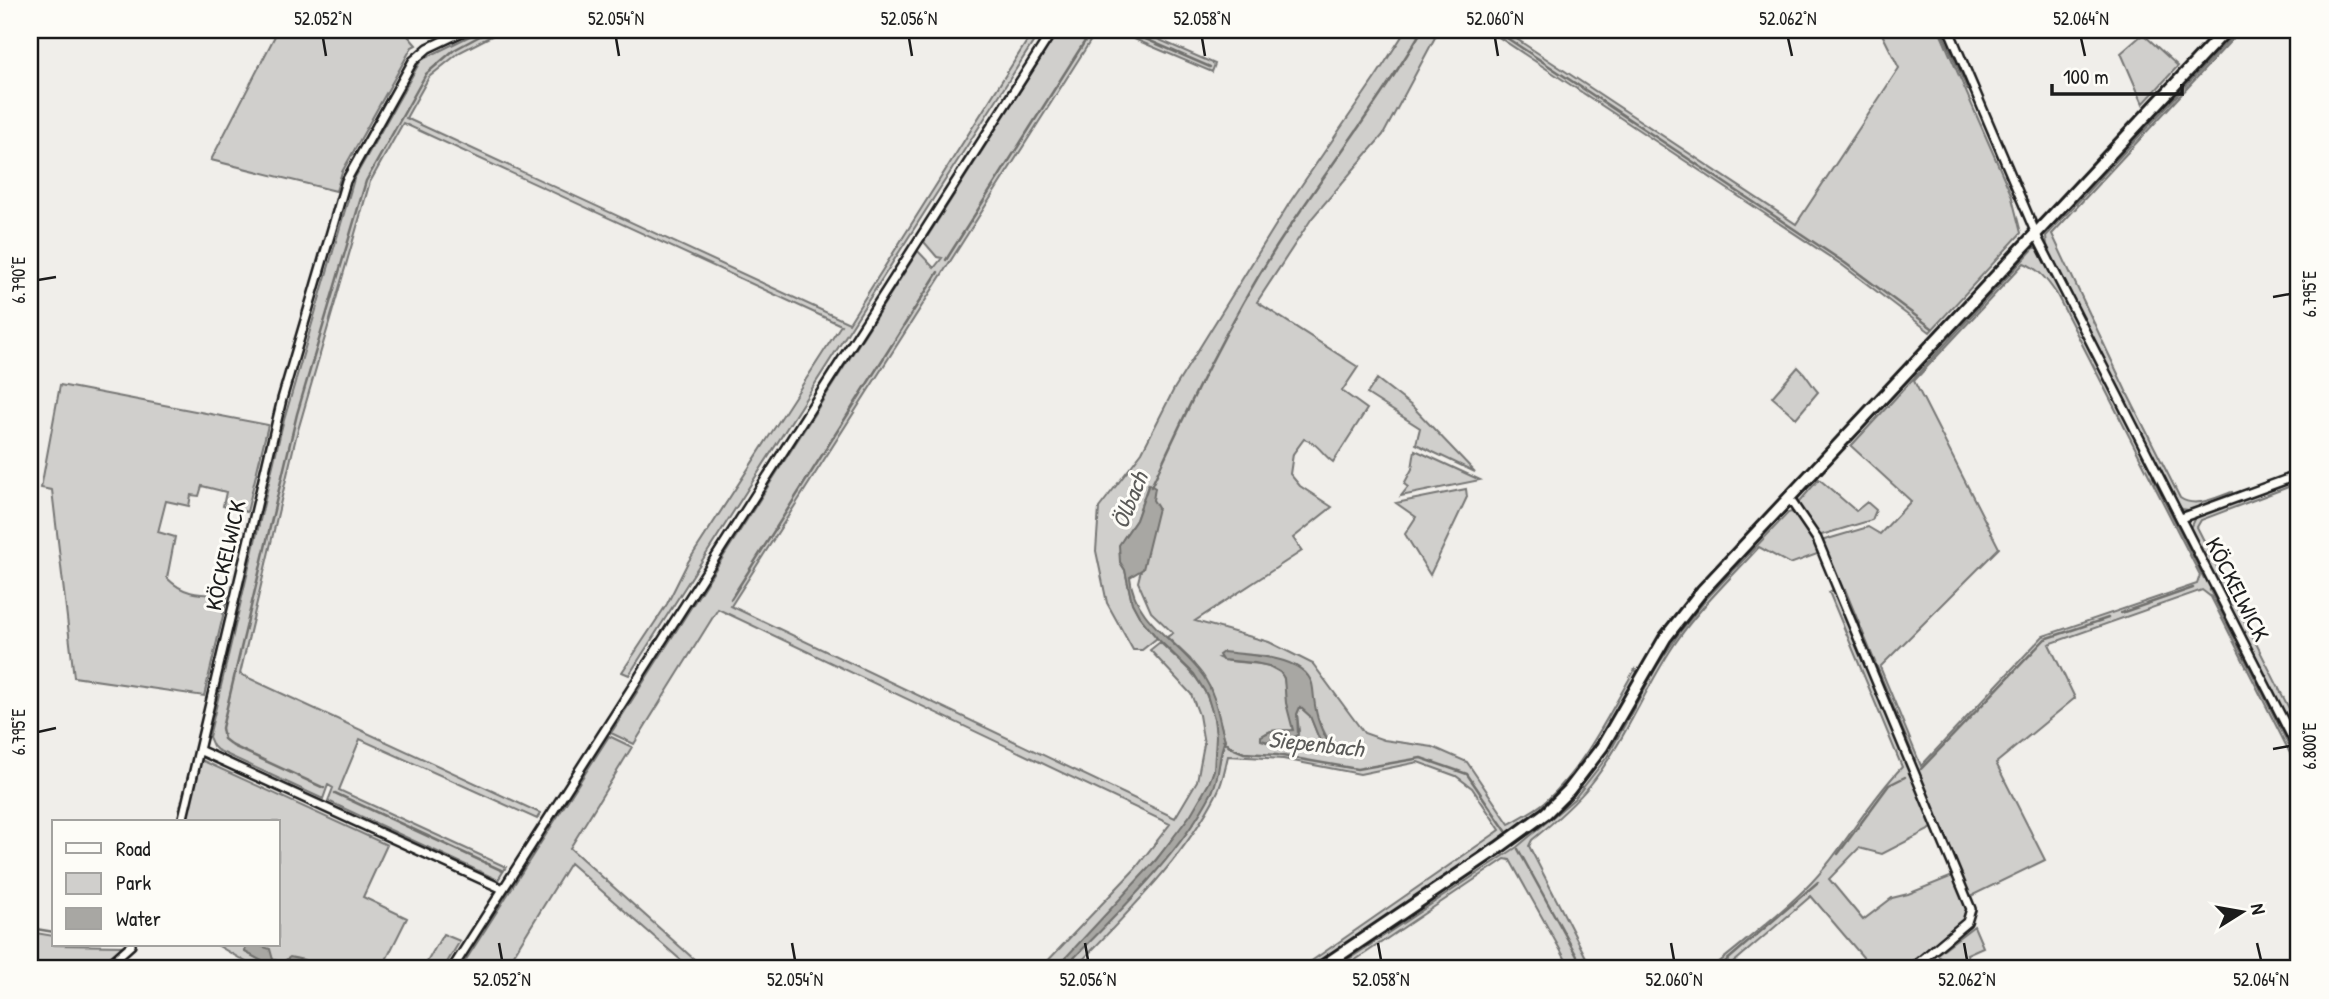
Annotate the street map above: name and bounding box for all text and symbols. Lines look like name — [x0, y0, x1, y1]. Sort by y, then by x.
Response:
text: 52.052°N — [294, 6, 352, 31]
text: 52.054°N — [588, 6, 644, 31]
text: 52.056°N — [881, 6, 937, 31]
text: 52.058°N — [1173, 6, 1231, 31]
text: 52.060°N — [1467, 6, 1523, 31]
text: 52.062°N — [1759, 6, 1817, 31]
text: 52.064°N — [2053, 6, 2109, 31]
scale bar — [2052, 52, 2182, 96]
text: 100 m — [2063, 62, 2109, 91]
text: 6.790°E — [6, 257, 31, 303]
text: 6.795°E — [2297, 271, 2322, 317]
water label: Ölbach — [1103, 465, 1155, 533]
street label: KÖCKELWICK — [197, 497, 253, 613]
street label: KÖCKELWICK — [2199, 532, 2277, 646]
text: 6.795°E — [6, 709, 31, 755]
water label: Siepenbach — [1267, 722, 1367, 765]
text: 6.800°E — [2297, 722, 2322, 770]
legend — [52, 820, 280, 946]
text: Road — [116, 834, 150, 863]
text: Park — [116, 868, 151, 897]
north arrow — [2206, 876, 2276, 946]
text: N — [2245, 901, 2272, 916]
text: Water — [116, 904, 161, 933]
text: 52.052°N — [473, 967, 531, 992]
text: 52.054°N — [767, 967, 823, 992]
text: 52.056°N — [1060, 967, 1116, 992]
text: 52.058°N — [1352, 967, 1410, 992]
text: 52.060°N — [1646, 967, 1702, 992]
text: 52.062°N — [1938, 967, 1996, 992]
text: 52.064°N — [2233, 967, 2289, 992]

